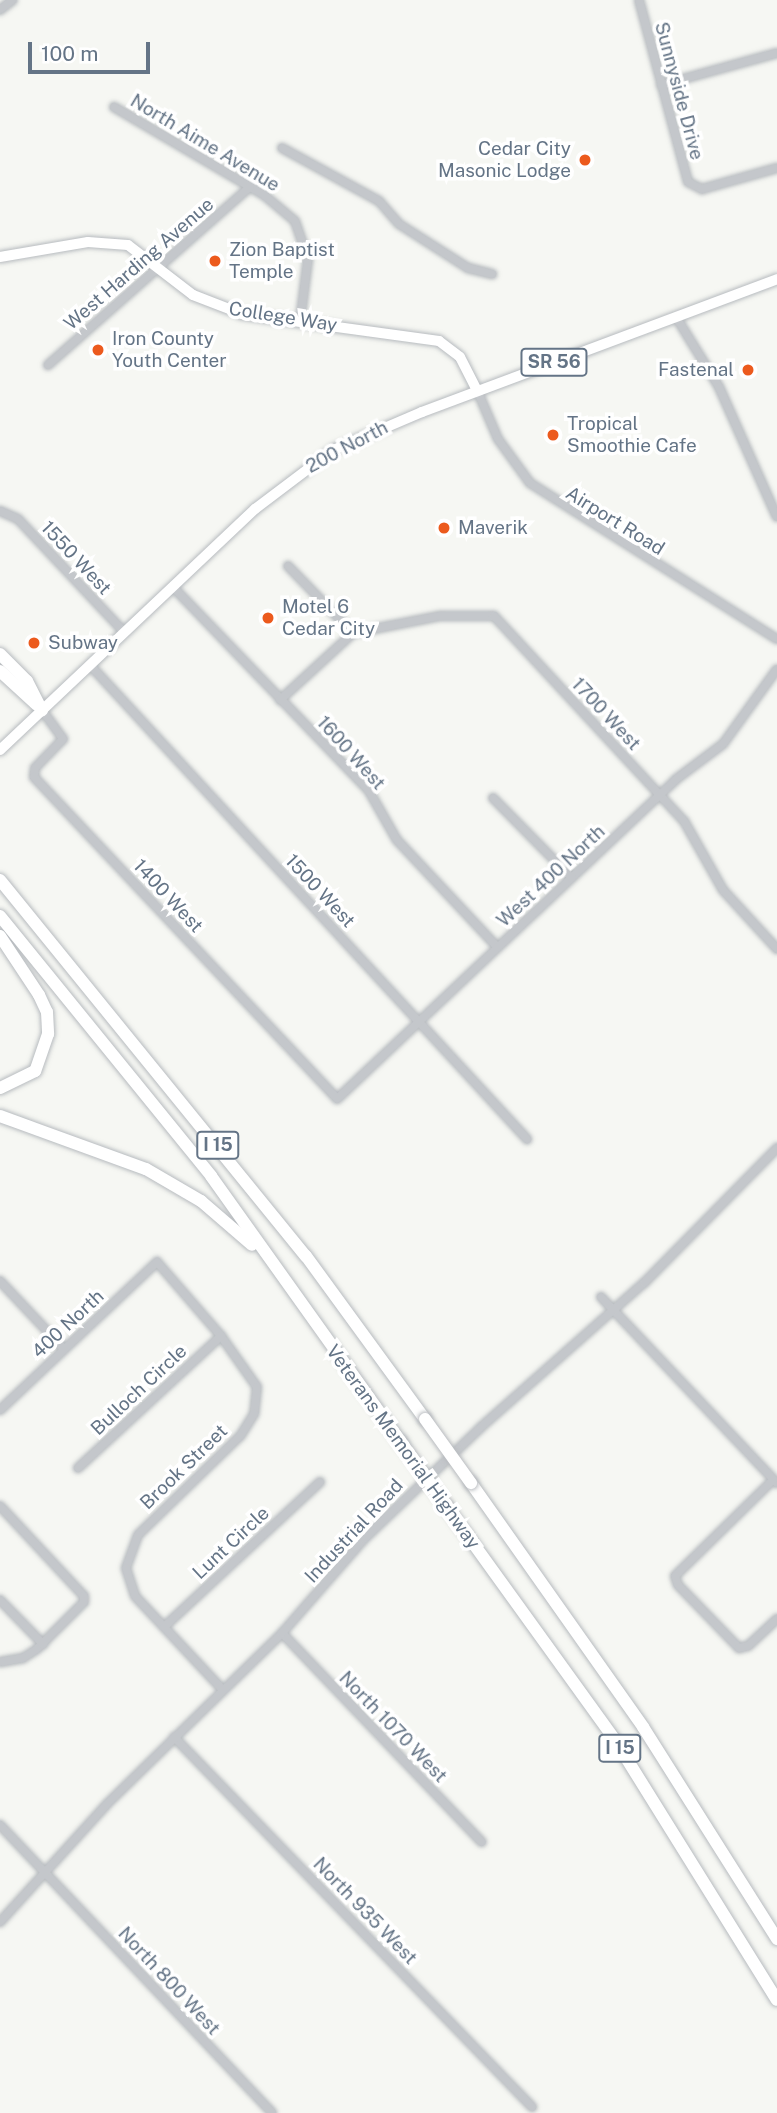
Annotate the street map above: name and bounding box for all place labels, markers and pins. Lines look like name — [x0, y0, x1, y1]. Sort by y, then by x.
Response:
place label: Cedar City Masonic Lodge — [438, 138, 571, 182]
marker: Cedar City Masonic Lodge — [577, 152, 593, 168]
place label: Zion Baptist Temple — [229, 239, 335, 283]
marker: Zion Baptist Temple — [207, 253, 223, 269]
place label: Iron County Youth Center — [112, 328, 227, 372]
marker: Iron County Youth Center — [90, 342, 106, 358]
place label: Fastenal — [658, 359, 734, 381]
marker: Fastenal — [740, 362, 756, 378]
place label: Tropical Smoothie Cafe — [567, 413, 697, 457]
marker: Tropical Smoothie Cafe — [545, 427, 561, 443]
place label: Maverik — [458, 517, 528, 539]
marker: Maverik — [436, 520, 452, 536]
place label: Motel 6 Cedar City — [282, 596, 375, 640]
marker: Motel 6 Cedar City — [260, 610, 276, 626]
place label: Subway — [48, 632, 118, 654]
marker: Subway — [26, 635, 42, 651]

